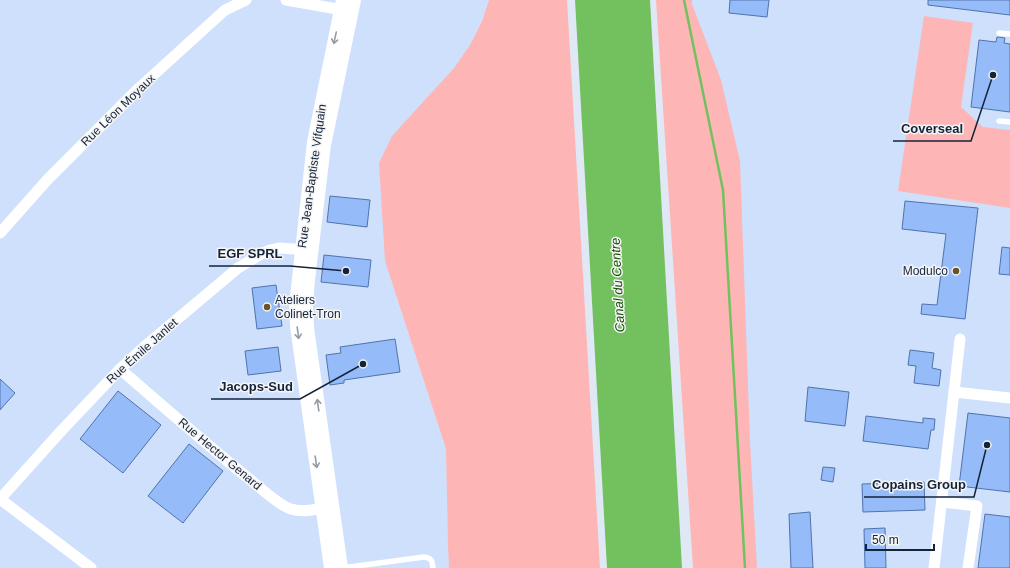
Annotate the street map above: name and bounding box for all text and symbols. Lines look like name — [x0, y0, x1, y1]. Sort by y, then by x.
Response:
one-way arrow — [331, 31, 339, 44]
street label: Rue Léon Moyaux — [78, 71, 158, 149]
street label: Rue Jean-Baptiste Vifquain — [295, 103, 329, 249]
callout: Coverseal — [893, 116, 971, 141]
text: Coverseal — [901, 121, 963, 136]
water label: Canal du Centre — [608, 237, 627, 333]
callout: EGF SPRL — [209, 241, 290, 266]
text: EGF SPRL — [217, 246, 283, 261]
place label: Modulco — [903, 264, 948, 278]
marker: Modulco — [951, 266, 961, 276]
place label: Ateliers Colinet-Tron — [275, 293, 341, 321]
marker: Ateliers Colinet-Tron — [262, 302, 272, 312]
street label: Rue Émile Janlet — [103, 314, 181, 387]
one-way arrow — [294, 326, 302, 339]
callout: Jacops-Sud — [211, 374, 300, 399]
text: Jacops-Sud — [219, 379, 293, 394]
one-way arrow — [314, 399, 322, 412]
street label: Rue Hector Genard — [176, 415, 264, 493]
one-way arrow — [312, 455, 320, 468]
callout: Copains Group — [864, 472, 974, 497]
text: Copains Group — [872, 477, 966, 492]
scale bar — [866, 526, 934, 552]
text: 50 m — [872, 533, 899, 547]

